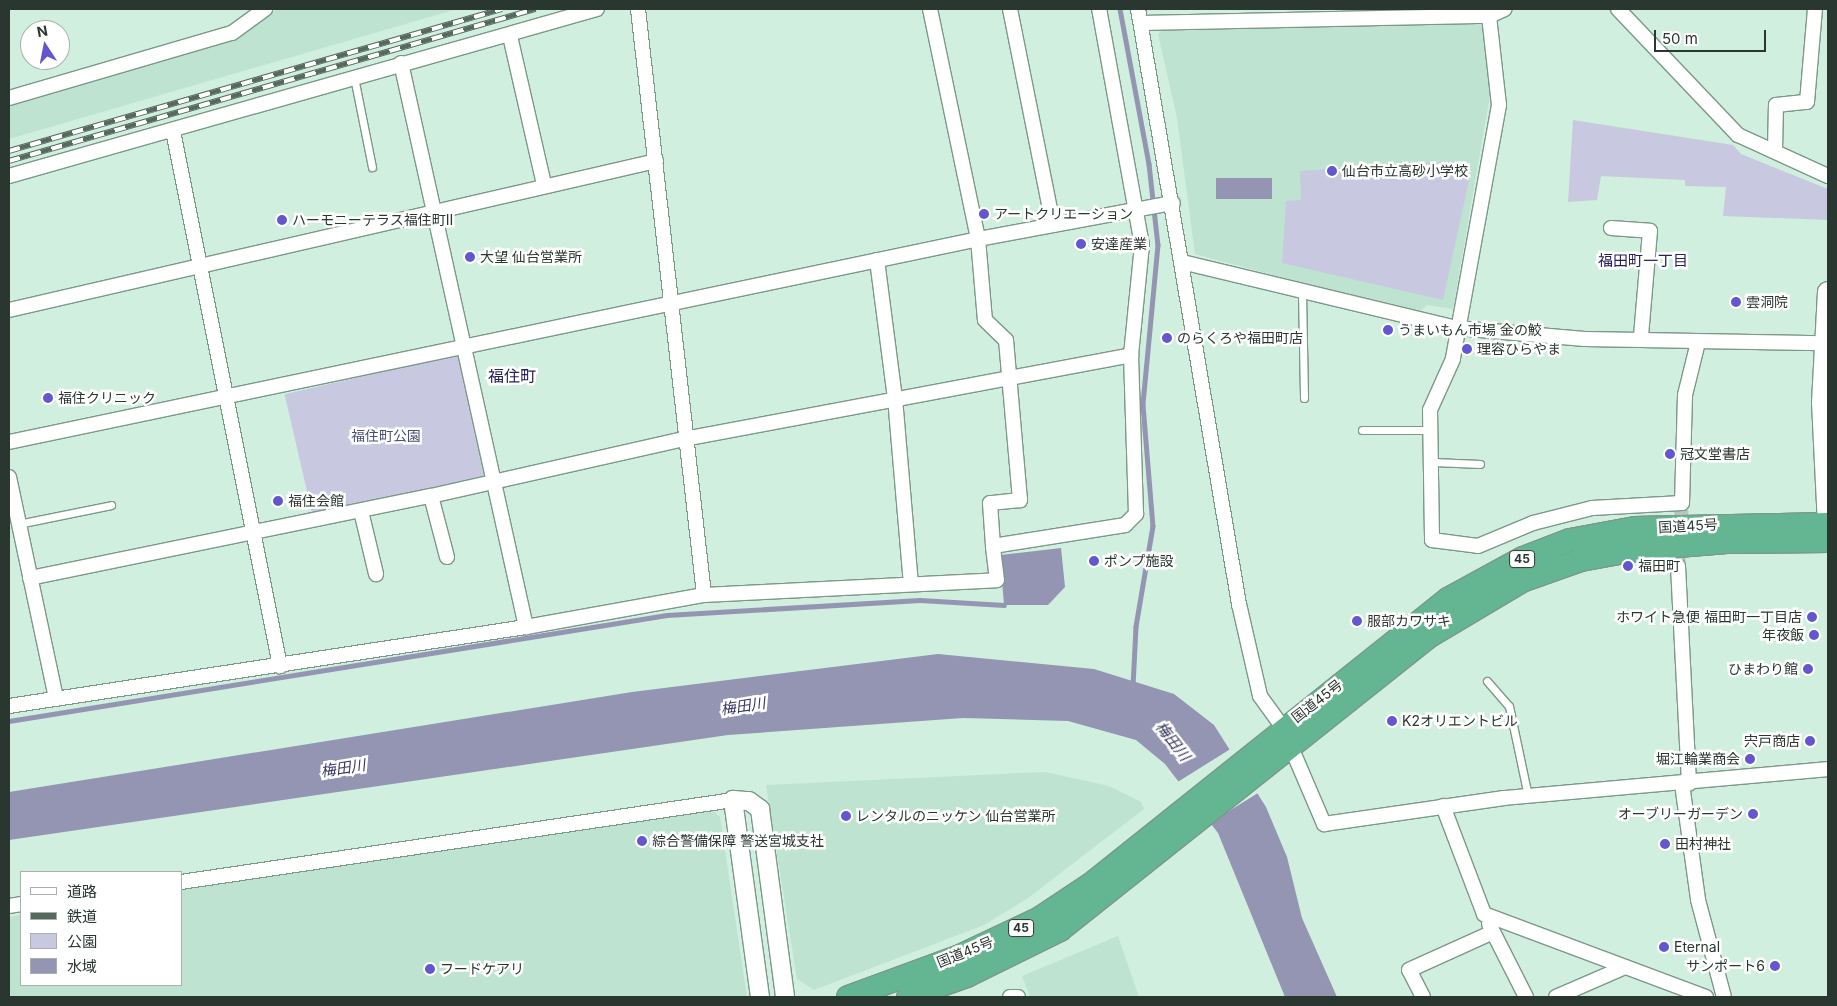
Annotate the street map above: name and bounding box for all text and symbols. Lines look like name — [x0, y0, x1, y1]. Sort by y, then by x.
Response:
north arrow — [20, 20, 70, 70]
scale bar — [1657, 20, 1770, 52]
text: N — [35, 21, 49, 40]
text: 50 m — [1662, 29, 1698, 48]
place label: 仙台市立高砂小学校 — [1342, 163, 1468, 179]
marker: 仙台市立高砂小学校 — [1326, 165, 1338, 177]
place label: アートクリエーション — [994, 206, 1133, 222]
marker: アートクリエーション — [978, 208, 990, 220]
place label: ハーモニーテラス福住町Ⅱ — [292, 212, 454, 228]
marker: ハーモニーテラス福住町Ⅱ — [276, 214, 288, 226]
place label: 安達産業 — [1091, 236, 1147, 252]
marker: 安達産業 — [1075, 238, 1087, 250]
place label: 大望 仙台営業所 — [480, 249, 582, 265]
marker: 大望 仙台営業所 — [464, 251, 476, 263]
district label: 福田町一丁目 — [1598, 252, 1688, 270]
place label: 雲洞院 — [1746, 294, 1788, 310]
marker: 雲洞院 — [1730, 296, 1742, 308]
place label: うまいもん市場 金の鮫 — [1398, 322, 1542, 338]
marker: うまいもん市場 金の鮫 — [1382, 324, 1394, 336]
place label: のらくろや福田町店 — [1177, 330, 1303, 346]
marker: のらくろや福田町店 — [1161, 332, 1173, 344]
place label: 理容ひらやま — [1477, 341, 1561, 357]
marker: 理容ひらやま — [1461, 343, 1473, 355]
district label: 福住町 — [488, 366, 536, 386]
place label: 福住クリニック — [58, 390, 156, 406]
marker: 福住クリニック — [42, 392, 54, 404]
park label: 福住町公園 — [351, 428, 421, 444]
place label: 冠文堂書店 — [1680, 446, 1750, 462]
marker: 冠文堂書店 — [1664, 448, 1676, 460]
place label: 福住会館 — [288, 493, 344, 509]
marker: 福住会館 — [272, 495, 284, 507]
street label: 国道45号 — [1658, 516, 1718, 536]
road number: 45 — [1508, 550, 1536, 568]
place label: ポンプ施設 — [1104, 553, 1174, 569]
marker: ポンプ施設 — [1088, 555, 1100, 567]
place label: 福田町 — [1638, 558, 1680, 574]
marker: 福田町 — [1622, 560, 1634, 572]
place label: ホワイト急便 福田町一丁目店 — [1616, 609, 1802, 625]
marker: ホワイト急便 福田町一丁目店 — [1806, 611, 1818, 623]
place label: 服部カワサキ — [1367, 613, 1451, 629]
marker: 服部カワサキ — [1351, 615, 1363, 627]
place label: 年夜飯 — [1762, 627, 1804, 643]
marker: 年夜飯 — [1808, 629, 1820, 641]
place label: ひまわり館 — [1728, 661, 1798, 677]
marker: ひまわり館 — [1802, 663, 1814, 675]
street label: 国道45号 — [1288, 676, 1346, 726]
water label: 梅田川 — [719, 694, 767, 718]
place label: K2オリエントビル — [1402, 713, 1518, 729]
marker: K2オリエントビル — [1386, 715, 1398, 727]
water label: 梅田川 — [1152, 718, 1194, 764]
place label: 宍戸商店 — [1744, 733, 1800, 749]
marker: 宍戸商店 — [1804, 735, 1816, 747]
place label: 堀江輪業商会 — [1656, 751, 1740, 767]
marker: 堀江輪業商会 — [1744, 753, 1756, 765]
water label: 梅田川 — [319, 756, 367, 780]
place label: オーブリーガーデン — [1617, 806, 1743, 822]
place label: レンタルのニッケン 仙台営業所 — [856, 808, 1056, 824]
marker: オーブリーガーデン — [1747, 808, 1759, 820]
marker: レンタルのニッケン 仙台営業所 — [840, 810, 852, 822]
place label: 綜合警備保障 警送宮城支社 — [652, 833, 824, 849]
marker: 綜合警備保障 警送宮城支社 — [636, 835, 648, 847]
place label: 田村神社 — [1675, 836, 1731, 852]
marker: 田村神社 — [1659, 838, 1671, 850]
legend — [20, 871, 182, 986]
text: 道路 — [67, 882, 97, 901]
text: 鉄道 — [67, 907, 97, 926]
road number: 45 — [1007, 918, 1035, 938]
text: 公園 — [67, 932, 97, 951]
street label: 国道45号 — [934, 933, 996, 971]
place label: Eternal — [1674, 939, 1720, 955]
marker: Eternal — [1658, 941, 1670, 953]
text: 水域 — [67, 957, 97, 976]
place label: サンポート6 — [1686, 958, 1765, 974]
marker: サンポート6 — [1769, 960, 1781, 972]
place label: フードケアリ — [440, 961, 524, 977]
marker: フードケアリ — [424, 963, 436, 975]

